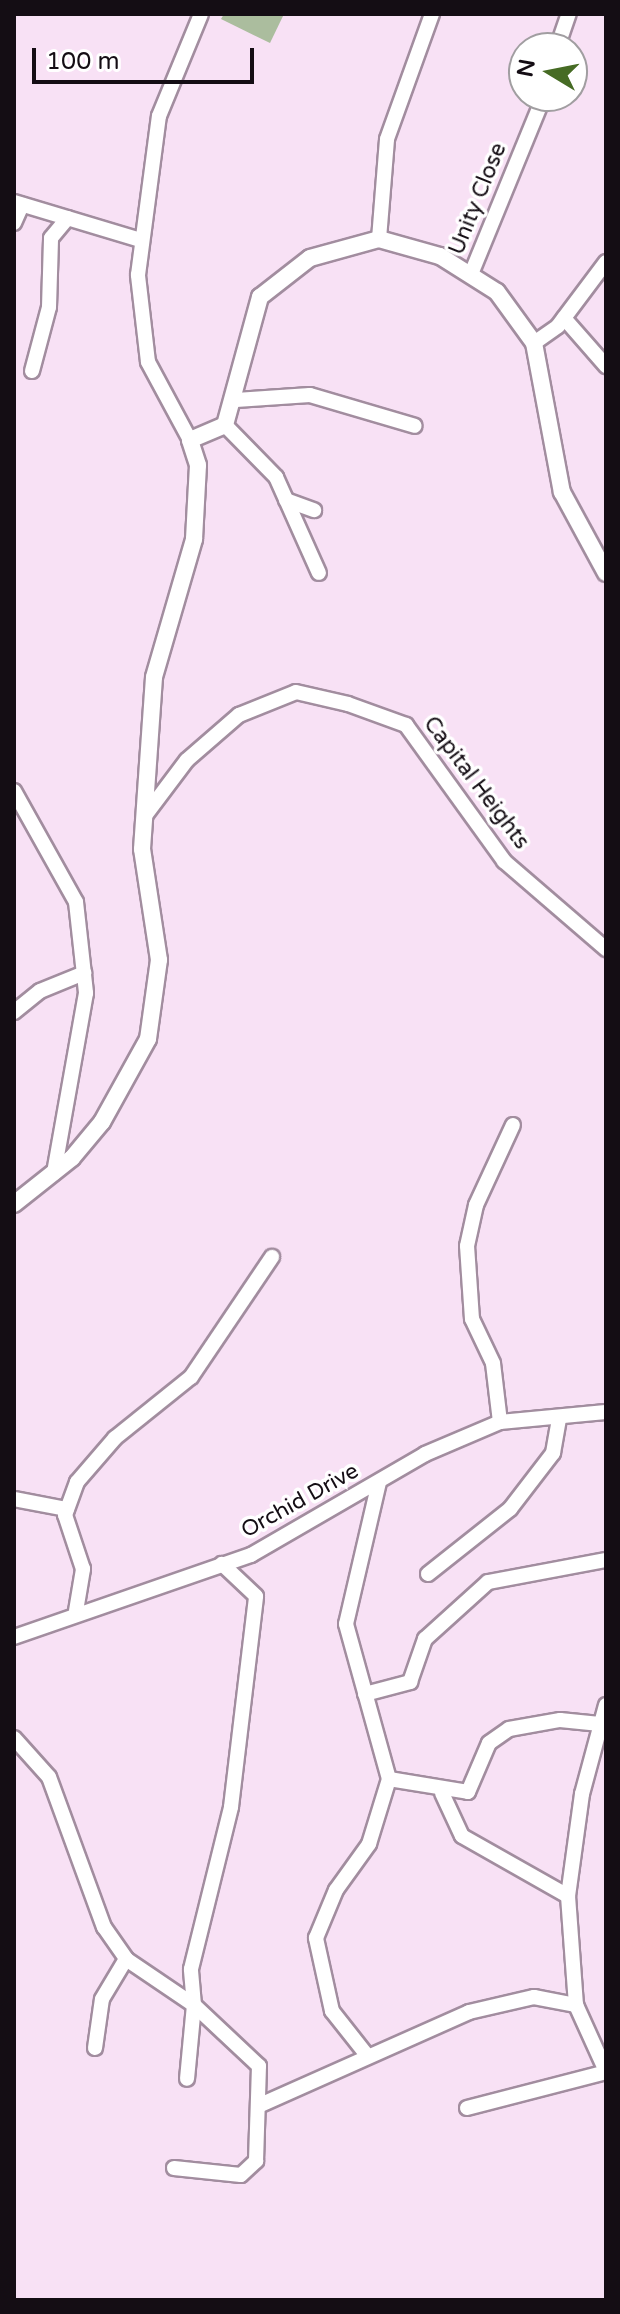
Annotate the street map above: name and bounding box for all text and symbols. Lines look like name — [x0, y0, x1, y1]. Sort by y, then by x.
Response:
scale bar — [36, 32, 258, 82]
north arrow — [508, 32, 588, 112]
text: 100 m — [46, 47, 120, 76]
text: N — [512, 57, 541, 79]
street label: Unity Close — [444, 139, 512, 259]
street label: Capital Heights — [418, 711, 534, 855]
street label: Orchid Drive — [237, 1458, 363, 1544]

